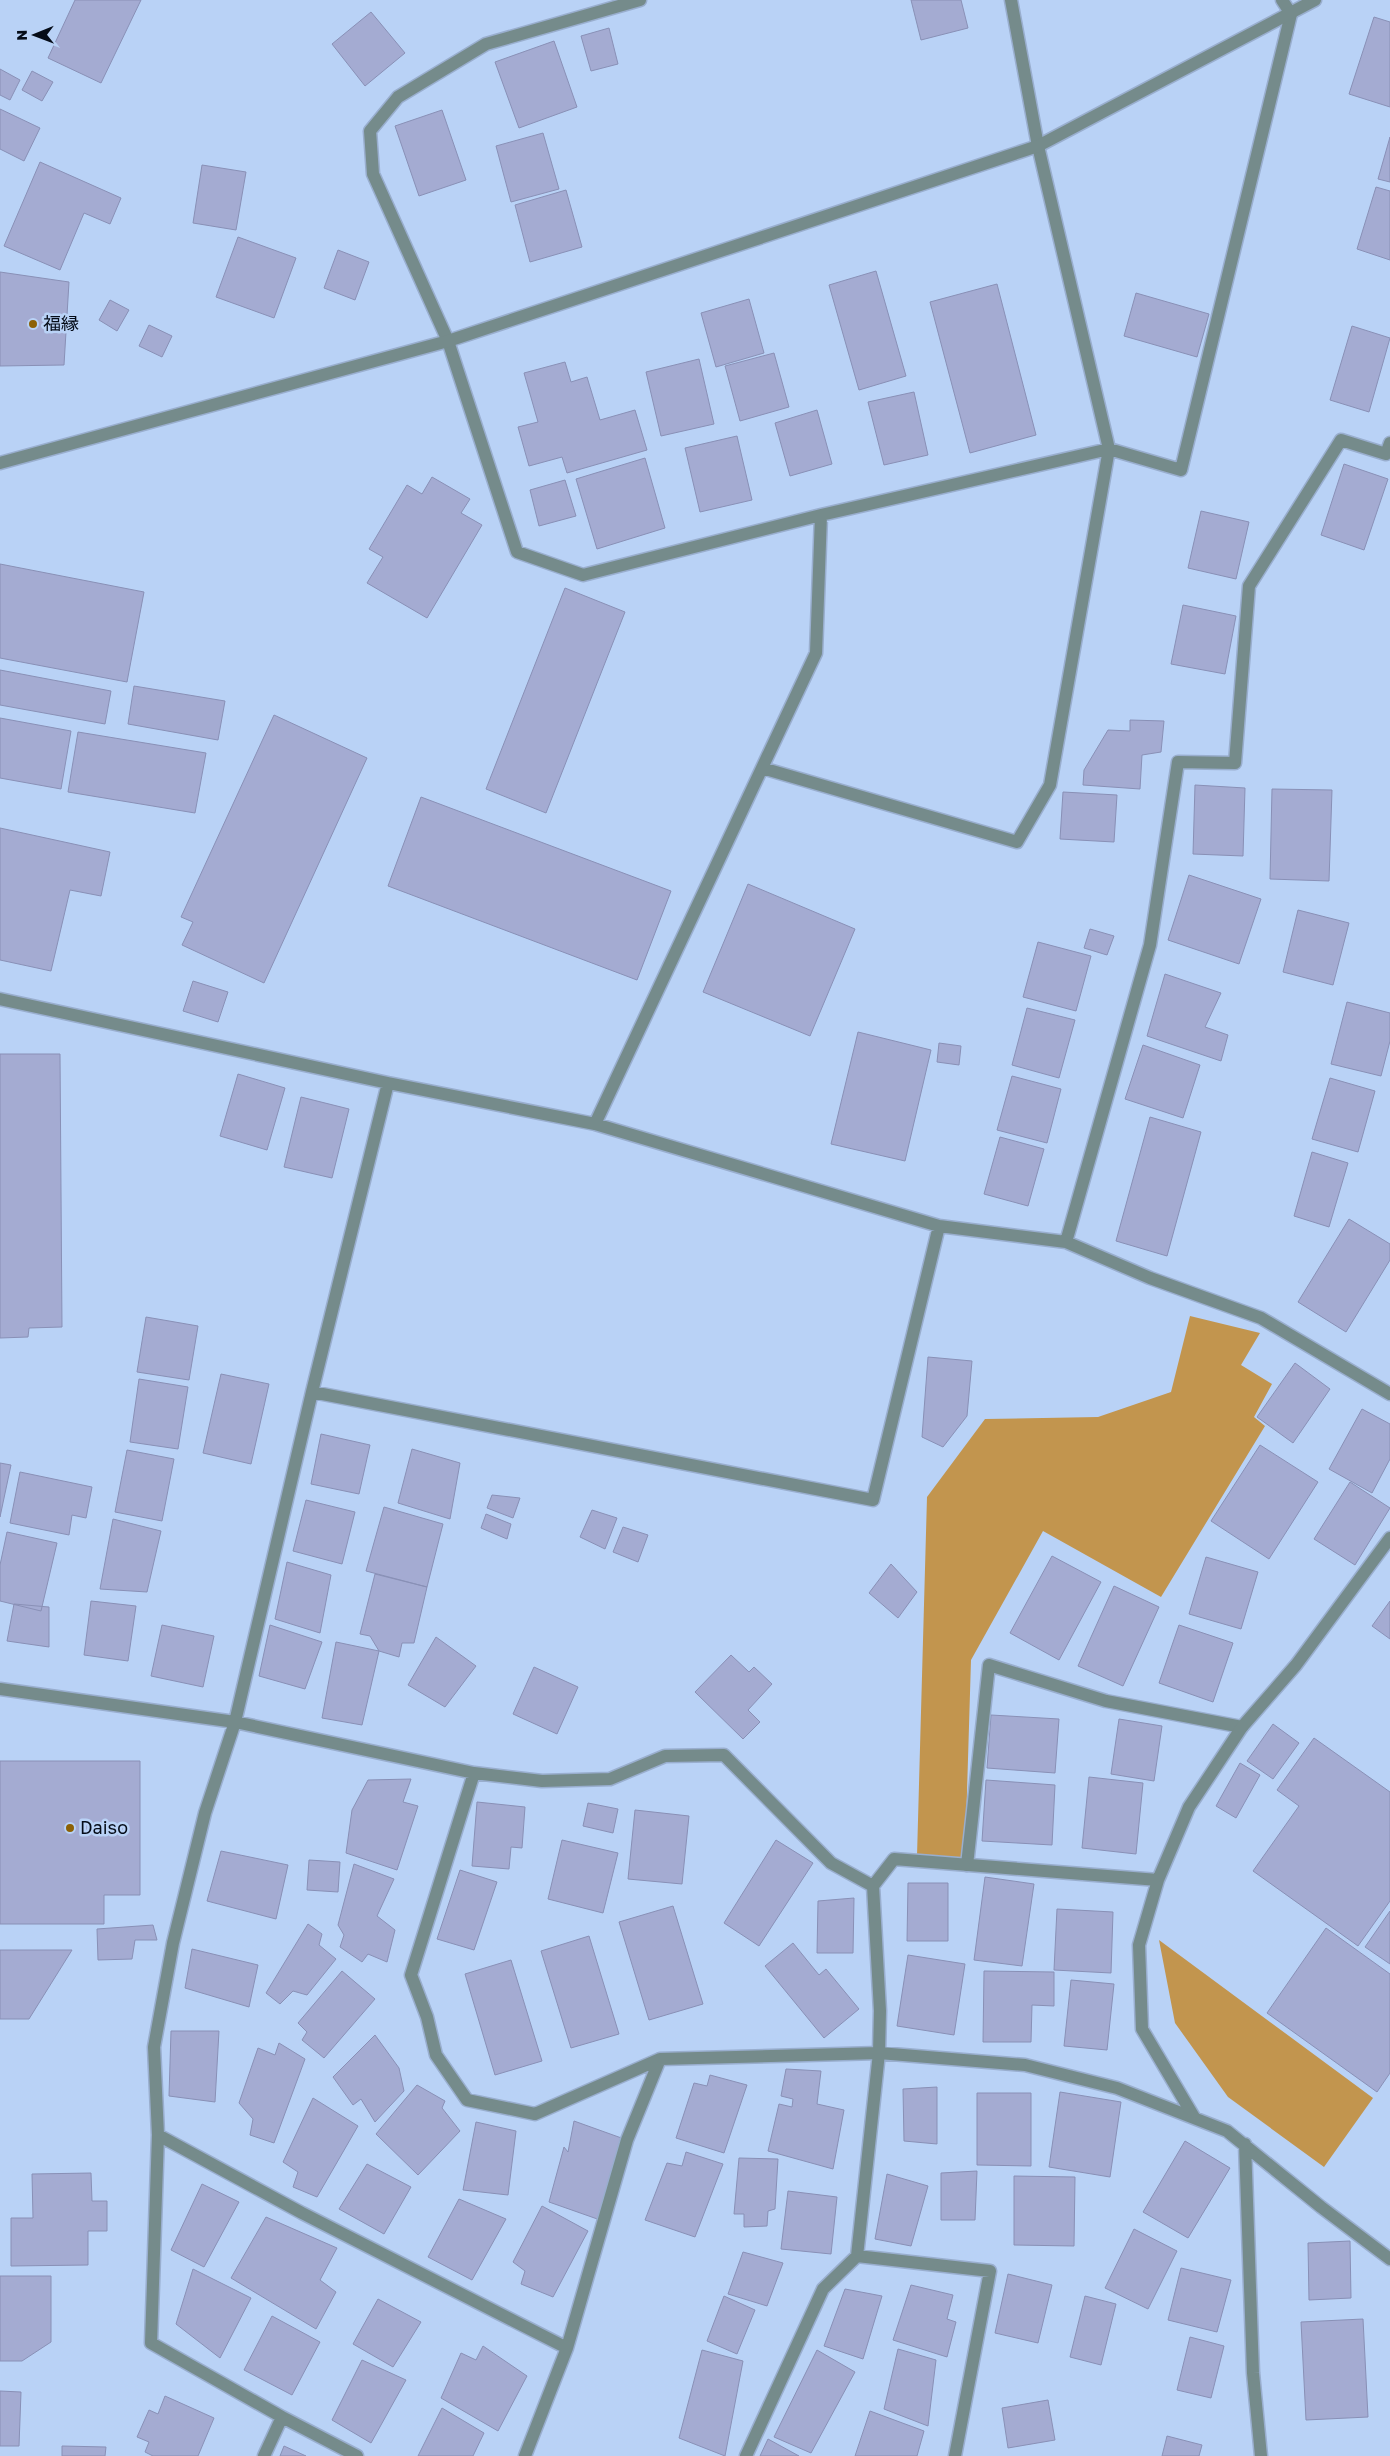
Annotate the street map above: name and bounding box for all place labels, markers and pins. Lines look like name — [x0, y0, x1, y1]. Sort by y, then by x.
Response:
place label: 福縁 — [43, 312, 79, 334]
marker: 福縁 — [27, 318, 39, 330]
place label: Daiso — [80, 1816, 128, 1838]
marker: Daiso — [64, 1822, 76, 1834]

